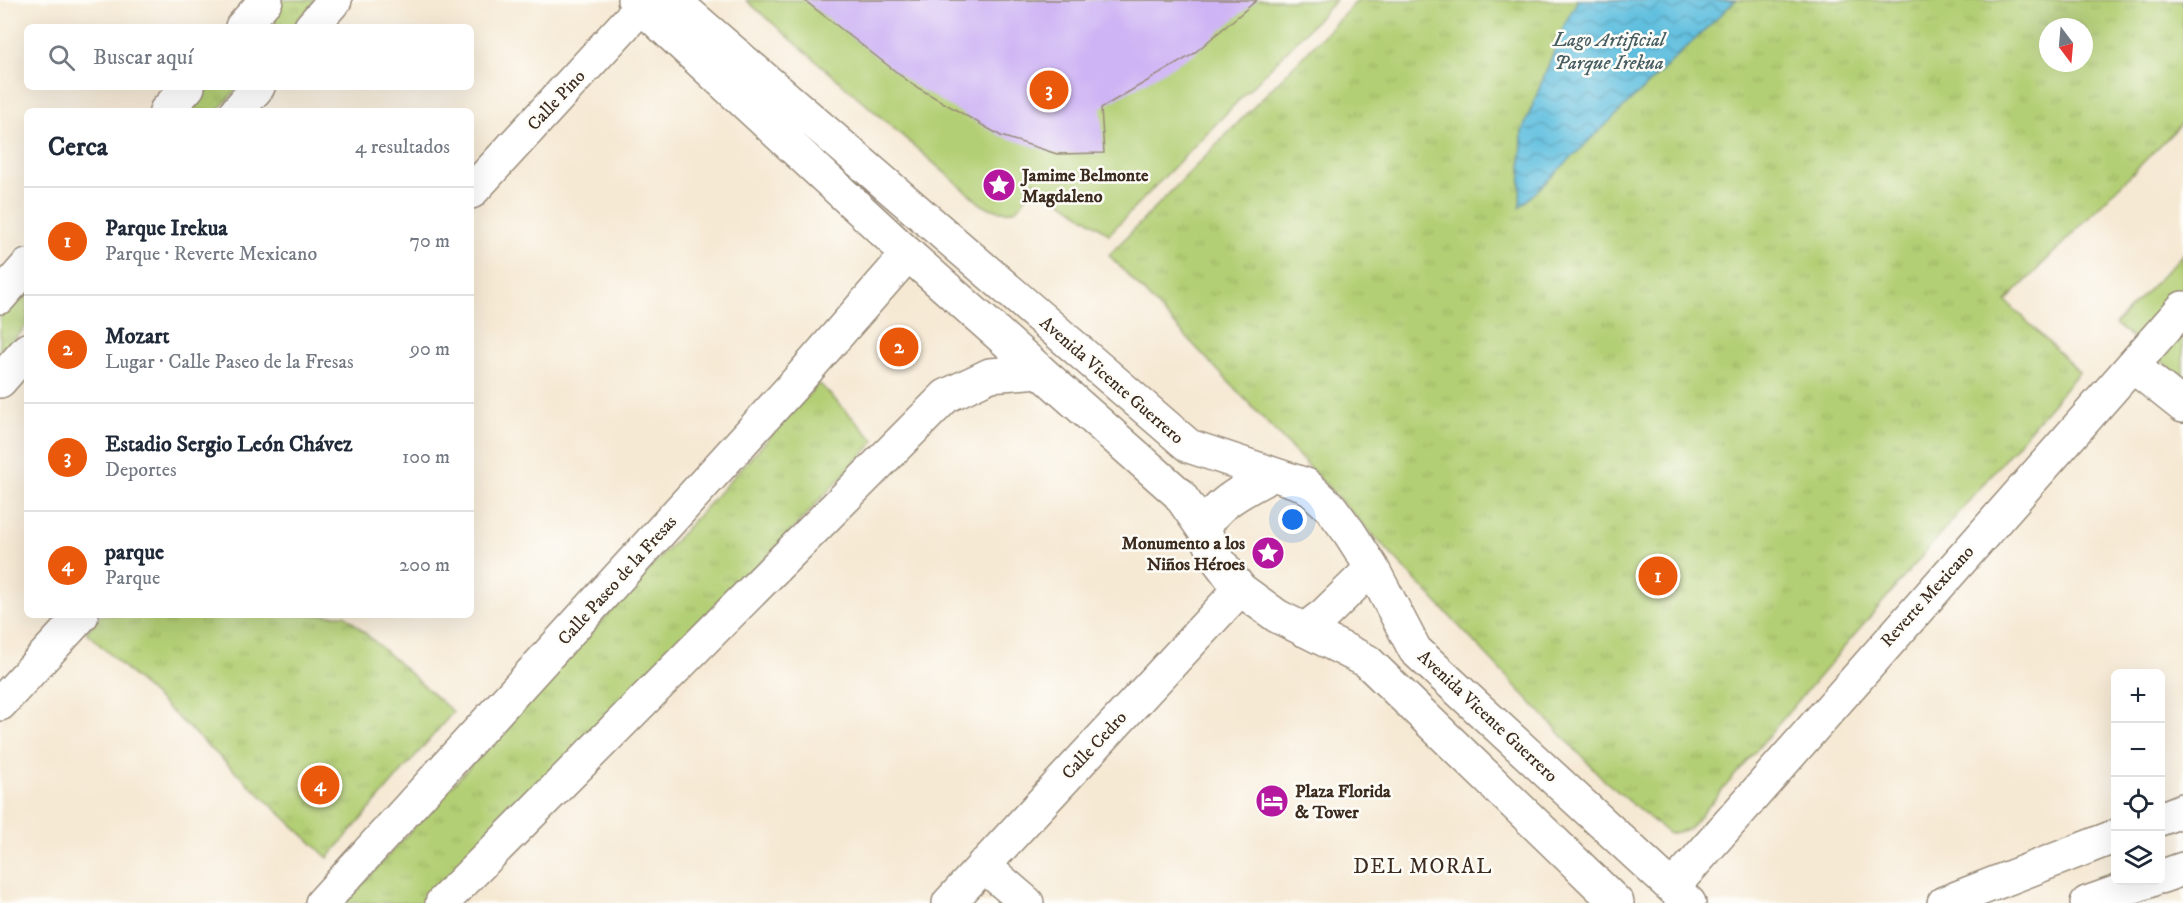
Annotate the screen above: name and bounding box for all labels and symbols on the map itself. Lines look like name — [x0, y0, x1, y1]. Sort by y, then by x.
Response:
north arrow — [2039, 18, 2093, 72]
water label: Lago Artificial Parque Irekua — [1552, 28, 1667, 76]
street label: Calle Pino — [523, 66, 590, 136]
pin: 3 — [1030, 68, 1068, 112]
place label: Jamime Belmonte Magdaleno — [1020, 165, 1149, 208]
place icon: Jamime Belmonte Magdaleno — [981, 167, 1017, 203]
street label: Avenida Vicente Guerrero — [1035, 312, 1188, 449]
pin: 2 — [880, 324, 918, 370]
your location — [1278, 505, 1307, 534]
street label: Calle Paseo de la Fresas — [554, 511, 682, 650]
place label: Monumento a los Niños Héroes — [1122, 533, 1245, 576]
place icon: Monumento a los Niños Héroes — [1250, 535, 1286, 571]
street label: Reverte Mexicano — [1876, 541, 1979, 652]
pin: 1 — [1638, 554, 1678, 598]
street label: Avenida Vicente Guerrero — [1413, 646, 1562, 788]
street label: Calle Cedro — [1058, 707, 1132, 784]
pin: 4 — [300, 762, 340, 808]
place label: Plaza Florida & Tower — [1295, 781, 1391, 824]
hotel icon: Plaza Florida & Tower — [1254, 783, 1290, 819]
district label: DEL MORAL — [1353, 854, 1493, 880]

